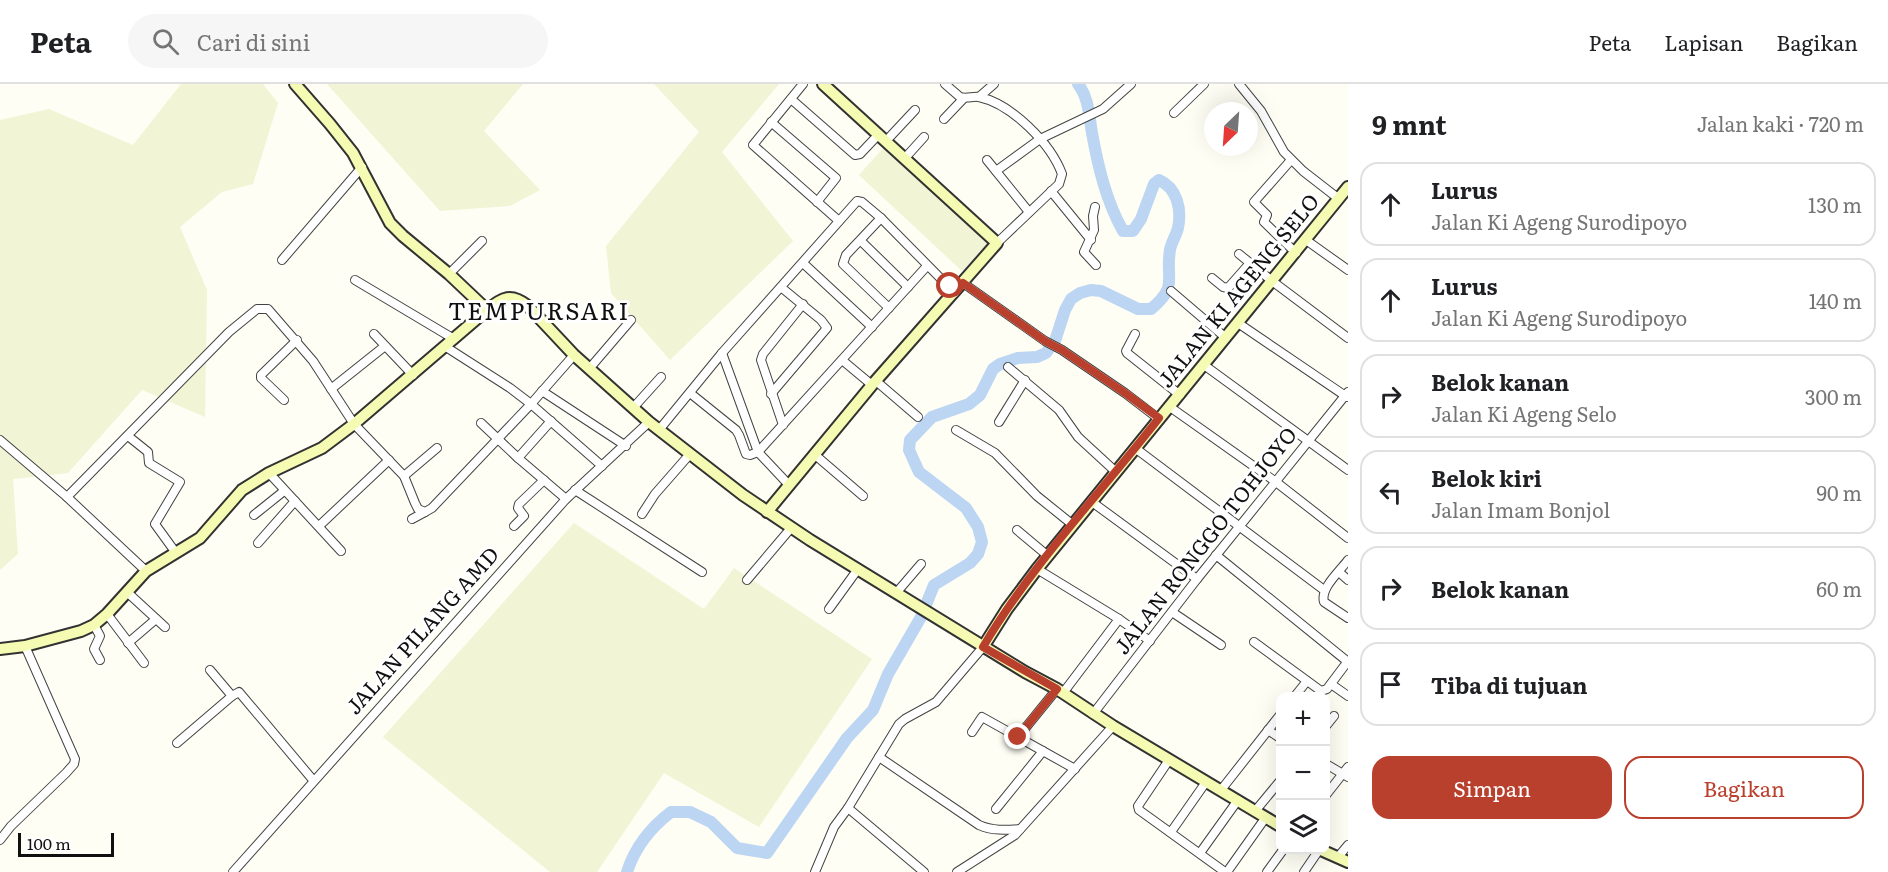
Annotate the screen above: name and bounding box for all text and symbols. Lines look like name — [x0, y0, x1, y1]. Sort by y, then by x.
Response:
search box — [128, 14, 548, 68]
text: Peta — [30, 20, 92, 62]
icon: search — [149, 25, 182, 58]
text: Cari di sini — [197, 25, 310, 58]
text: Peta — [1589, 26, 1631, 57]
text: Lapisan — [1664, 26, 1743, 57]
text: Bagikan — [1776, 26, 1858, 57]
north arrow — [1204, 102, 1258, 156]
text: 9 mnt — [1372, 104, 1447, 143]
text: Jalan kaki · 720 m — [1697, 108, 1864, 138]
text: Lurus — [1431, 173, 1498, 206]
street label: JALAN KI AGENG SELO — [1149, 186, 1325, 393]
icon: ahead — [1374, 188, 1407, 221]
text: 130 m — [1808, 189, 1862, 219]
text: Jalan Ki Ageng Surodipoyo — [1431, 206, 1687, 236]
text: Lurus — [1431, 269, 1498, 302]
route start — [936, 272, 962, 298]
icon: ahead — [1374, 284, 1407, 317]
text: 140 m — [1809, 285, 1862, 315]
district label: TEMPURSARI — [448, 292, 630, 327]
text: Jalan Ki Ageng Surodipoyo — [1431, 302, 1687, 332]
text: Belok kanan — [1431, 365, 1569, 398]
icon: right — [1374, 380, 1407, 413]
text: 300 m — [1805, 381, 1862, 411]
text: Jalan Ki Ageng Selo — [1431, 398, 1617, 428]
street label: JALAN RONGGO TOHJOYO — [1105, 419, 1303, 660]
text: Belok kiri — [1431, 461, 1542, 494]
icon: left — [1374, 476, 1407, 509]
text: 90 m — [1817, 477, 1862, 507]
text: Jalan Imam Bonjol — [1431, 494, 1610, 524]
street label: JALAN PILANG AMD — [337, 539, 505, 720]
icon: right — [1374, 572, 1407, 605]
text: Belok kanan — [1431, 572, 1569, 605]
text: 60 m — [1816, 573, 1862, 603]
icon: arrive — [1374, 668, 1407, 701]
text: Tiba di tujuan — [1431, 668, 1587, 701]
map controls — [1276, 692, 1330, 854]
button: + — [1276, 692, 1330, 746]
route end — [1004, 723, 1030, 749]
button: − — [1276, 746, 1330, 800]
button: Simpan — [1372, 756, 1612, 819]
button: Bagikan — [1624, 756, 1864, 819]
button: layers — [1276, 800, 1330, 854]
scale bar — [18, 830, 114, 858]
text: 100 m — [27, 831, 71, 855]

